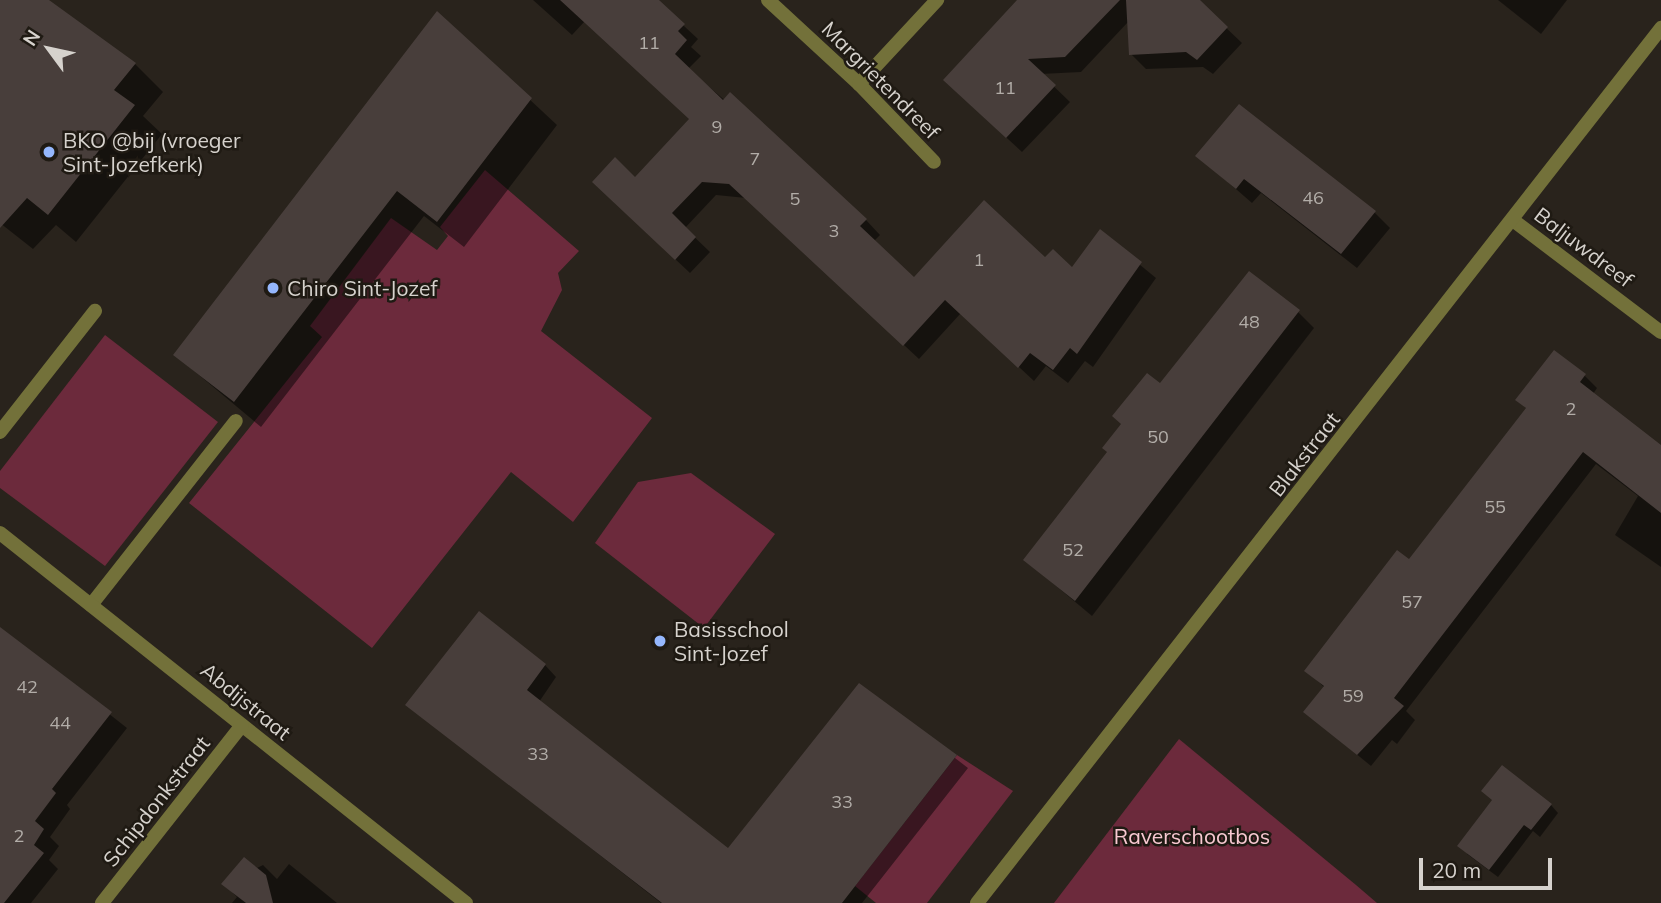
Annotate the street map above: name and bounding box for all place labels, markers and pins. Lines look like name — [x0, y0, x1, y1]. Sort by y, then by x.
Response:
place label: BKO @bij (vroeger Sint-Jozefkerk) — [63, 127, 241, 177]
marker: BKO @bij (vroeger Sint-Jozefkerk) — [41, 144, 57, 160]
place label: Chiro Sint-Jozef — [287, 275, 438, 301]
marker: Chiro Sint-Jozef — [265, 280, 281, 296]
place label: Basisschool Sint-Jozef — [674, 616, 789, 666]
marker: Basisschool Sint-Jozef — [652, 633, 668, 649]

